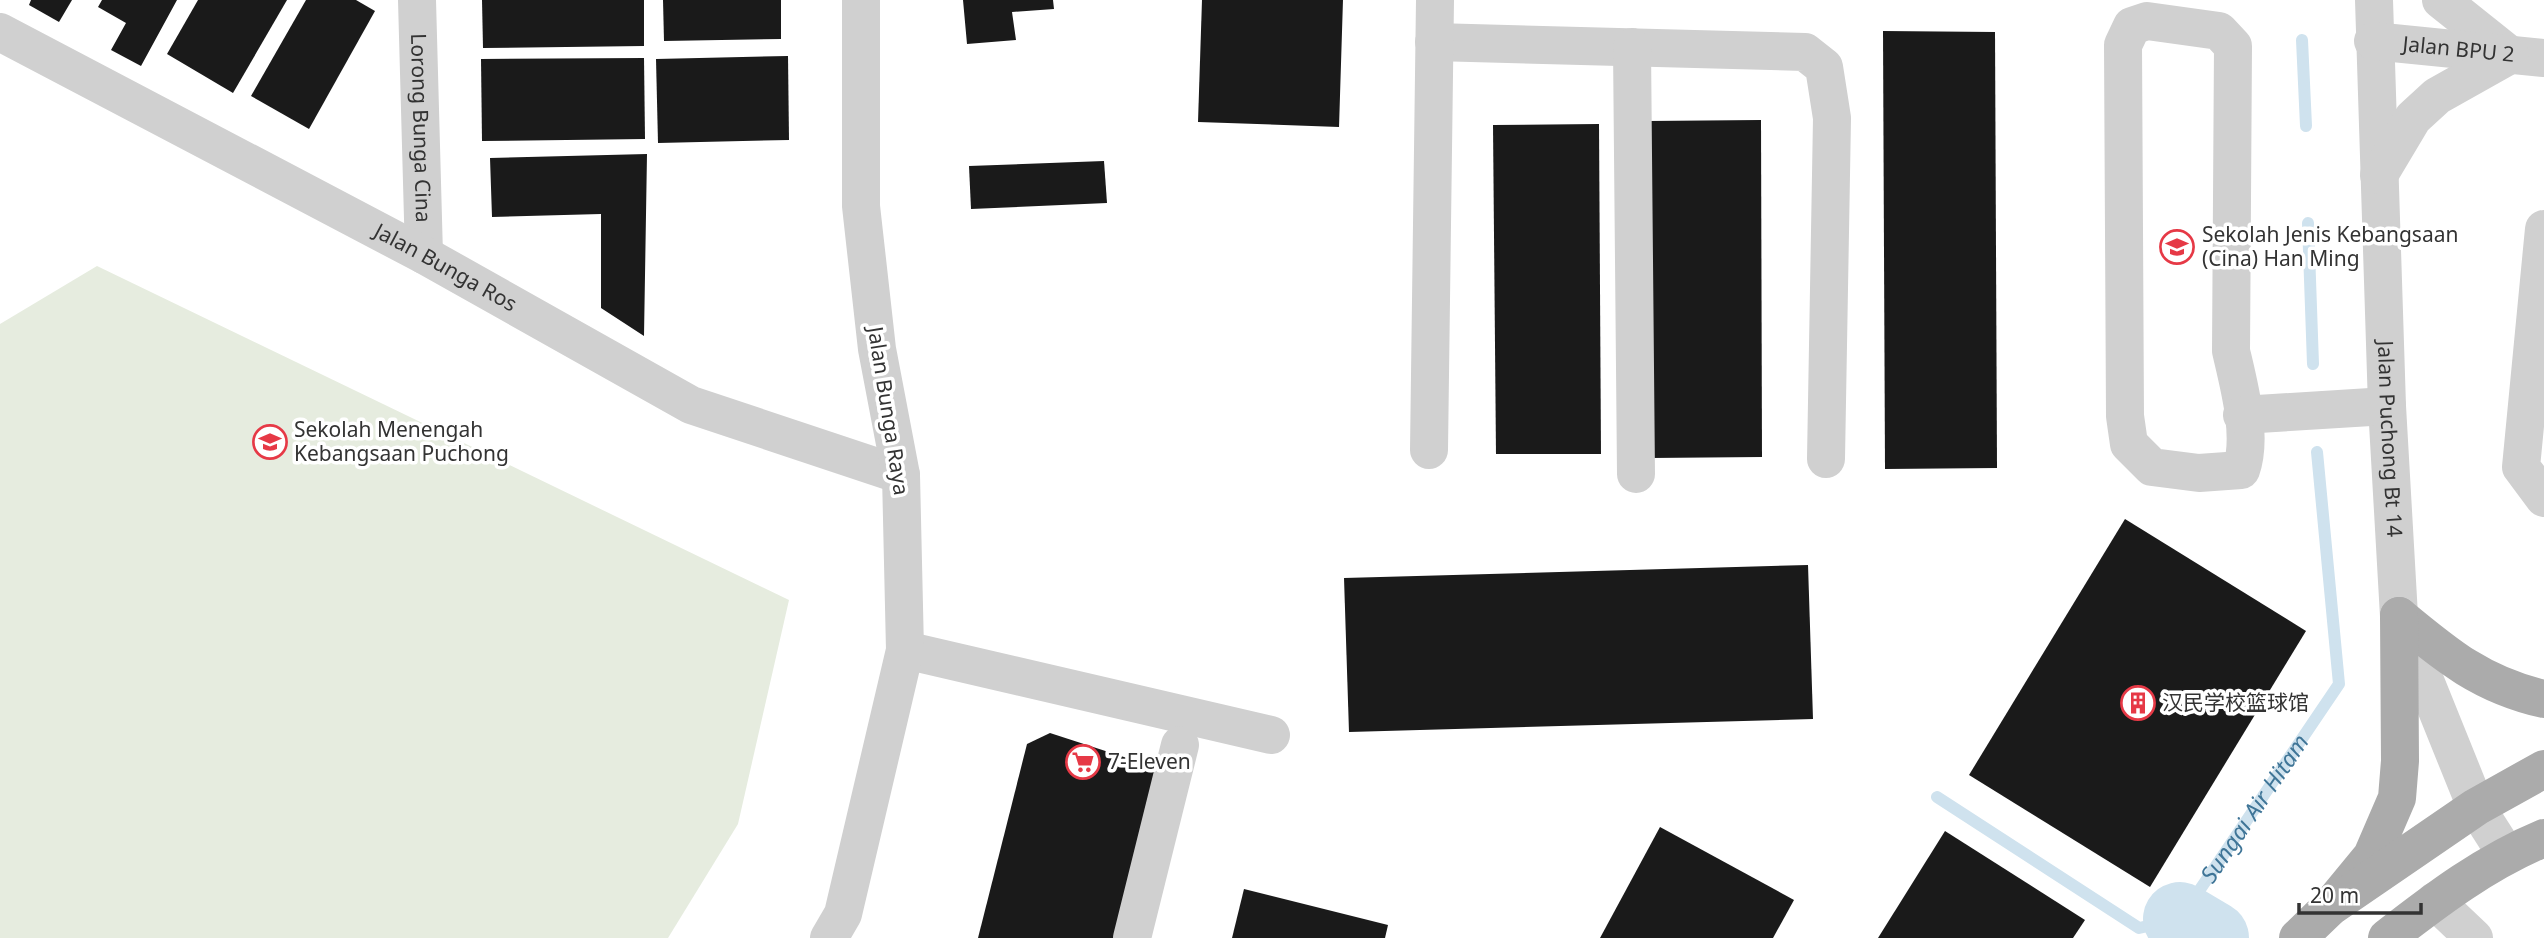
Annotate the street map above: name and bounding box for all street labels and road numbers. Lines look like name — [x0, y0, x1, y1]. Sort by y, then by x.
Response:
street label: Jalan BPU 2 — [2399, 29, 2516, 68]
street label: Lorong Bunga Cina — [405, 33, 438, 223]
street label: Jalan Bunga Ros — [368, 215, 522, 317]
street label: Jalan Bunga Raya — [862, 323, 916, 497]
street label: Jalan Puchong Bt 14 — [2372, 338, 2409, 538]

